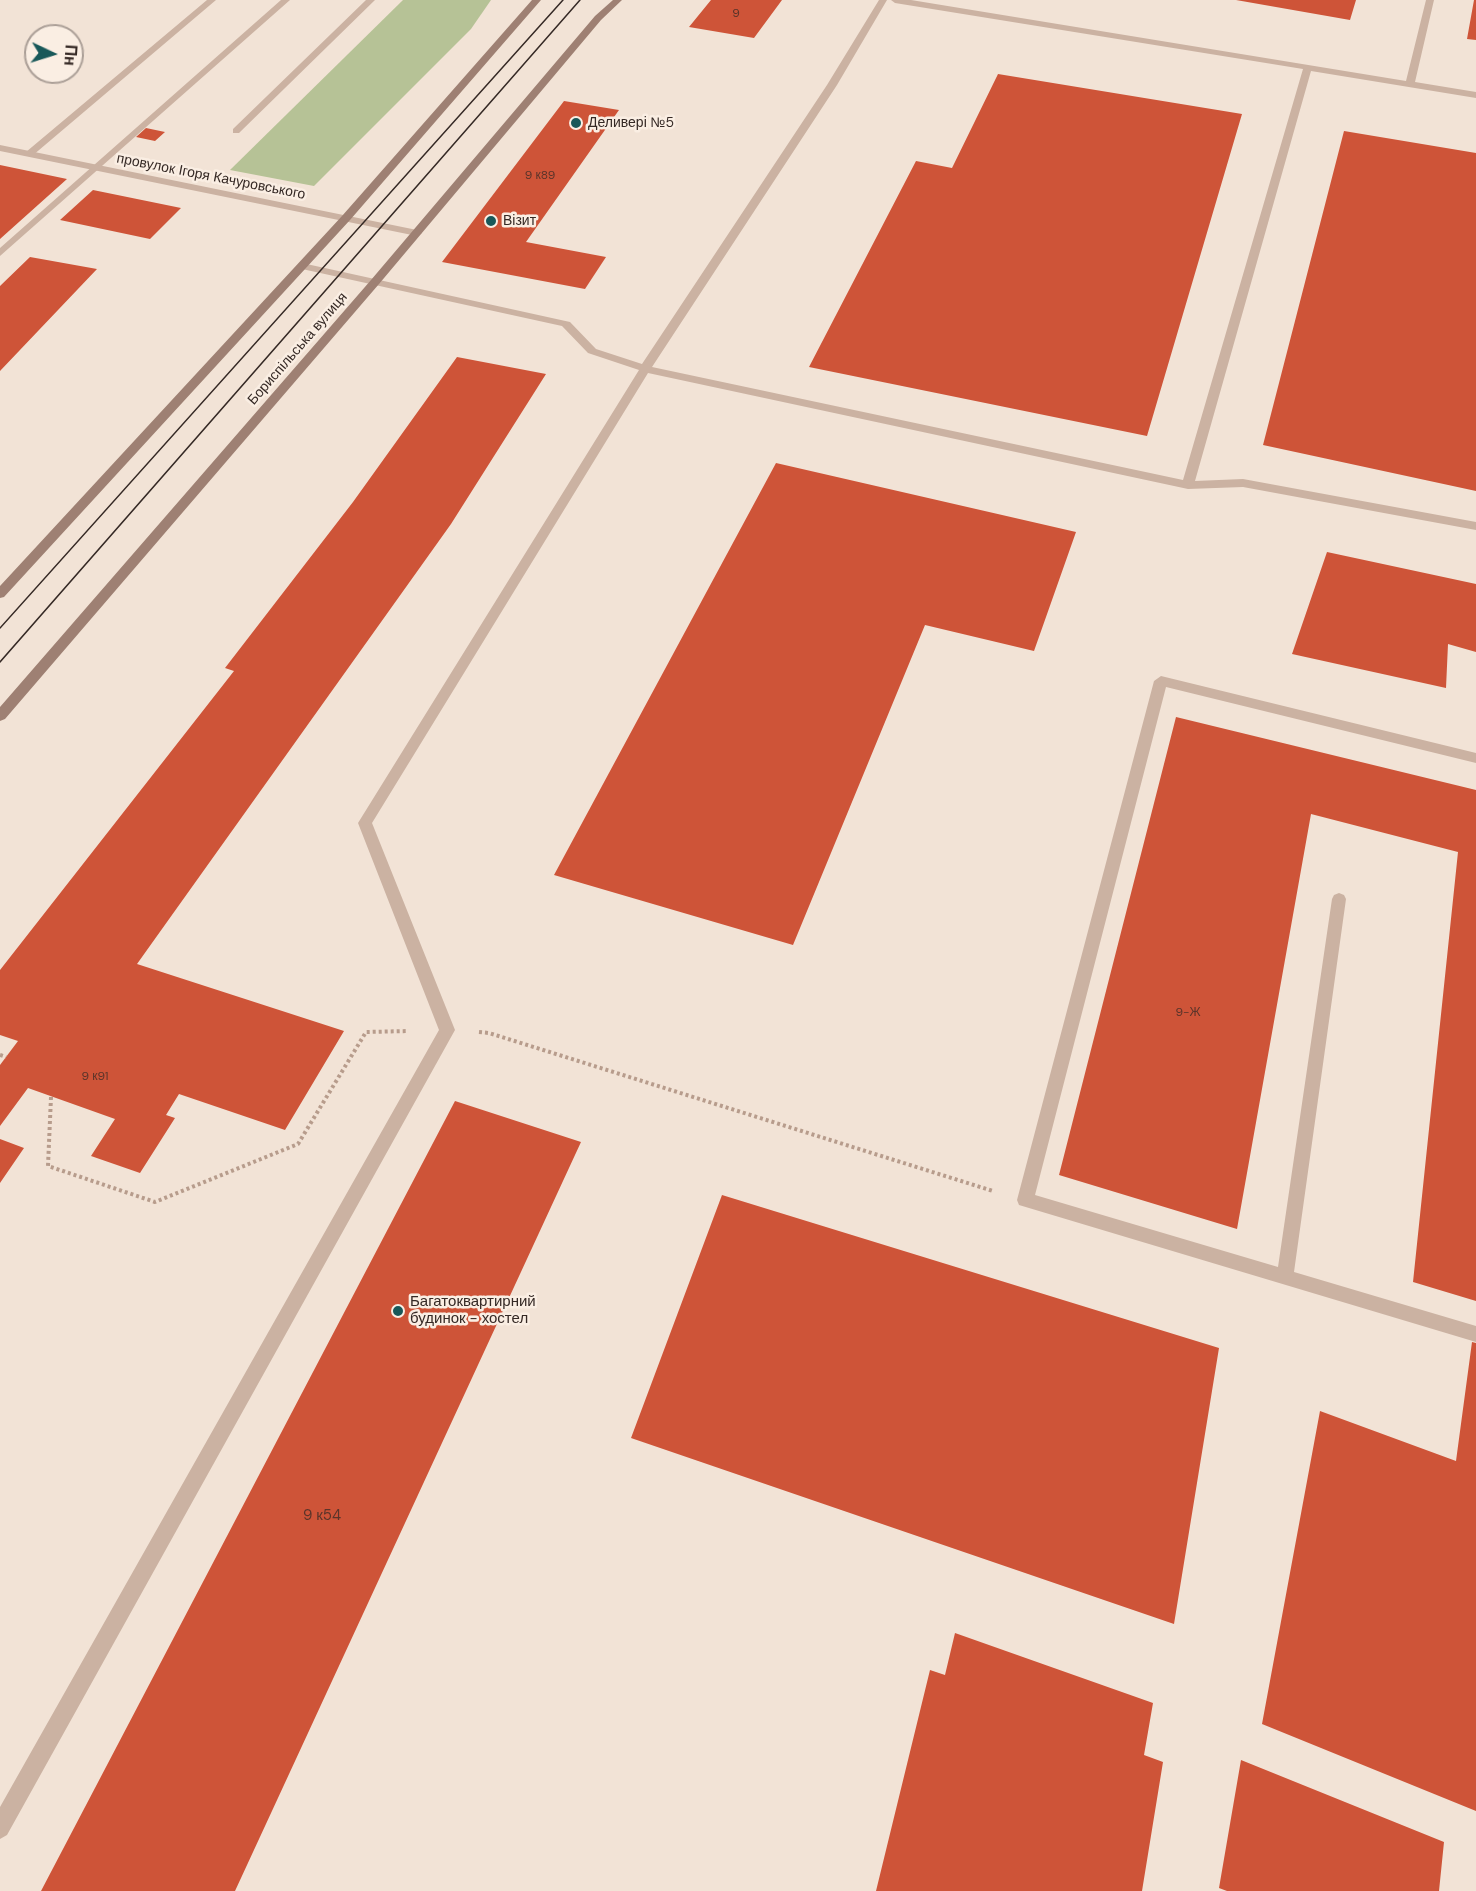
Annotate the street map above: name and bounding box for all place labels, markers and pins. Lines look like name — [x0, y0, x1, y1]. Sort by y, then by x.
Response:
place label: Деливері №5 — [588, 115, 674, 131]
marker: Деливері №5 — [569, 116, 583, 130]
place label: Візит — [503, 213, 536, 229]
marker: Візит — [484, 214, 498, 228]
place label: Багатоквартирний будинок - хостел — [410, 1293, 536, 1328]
marker: Багатоквартирний будинок - хостел — [391, 1304, 405, 1318]

